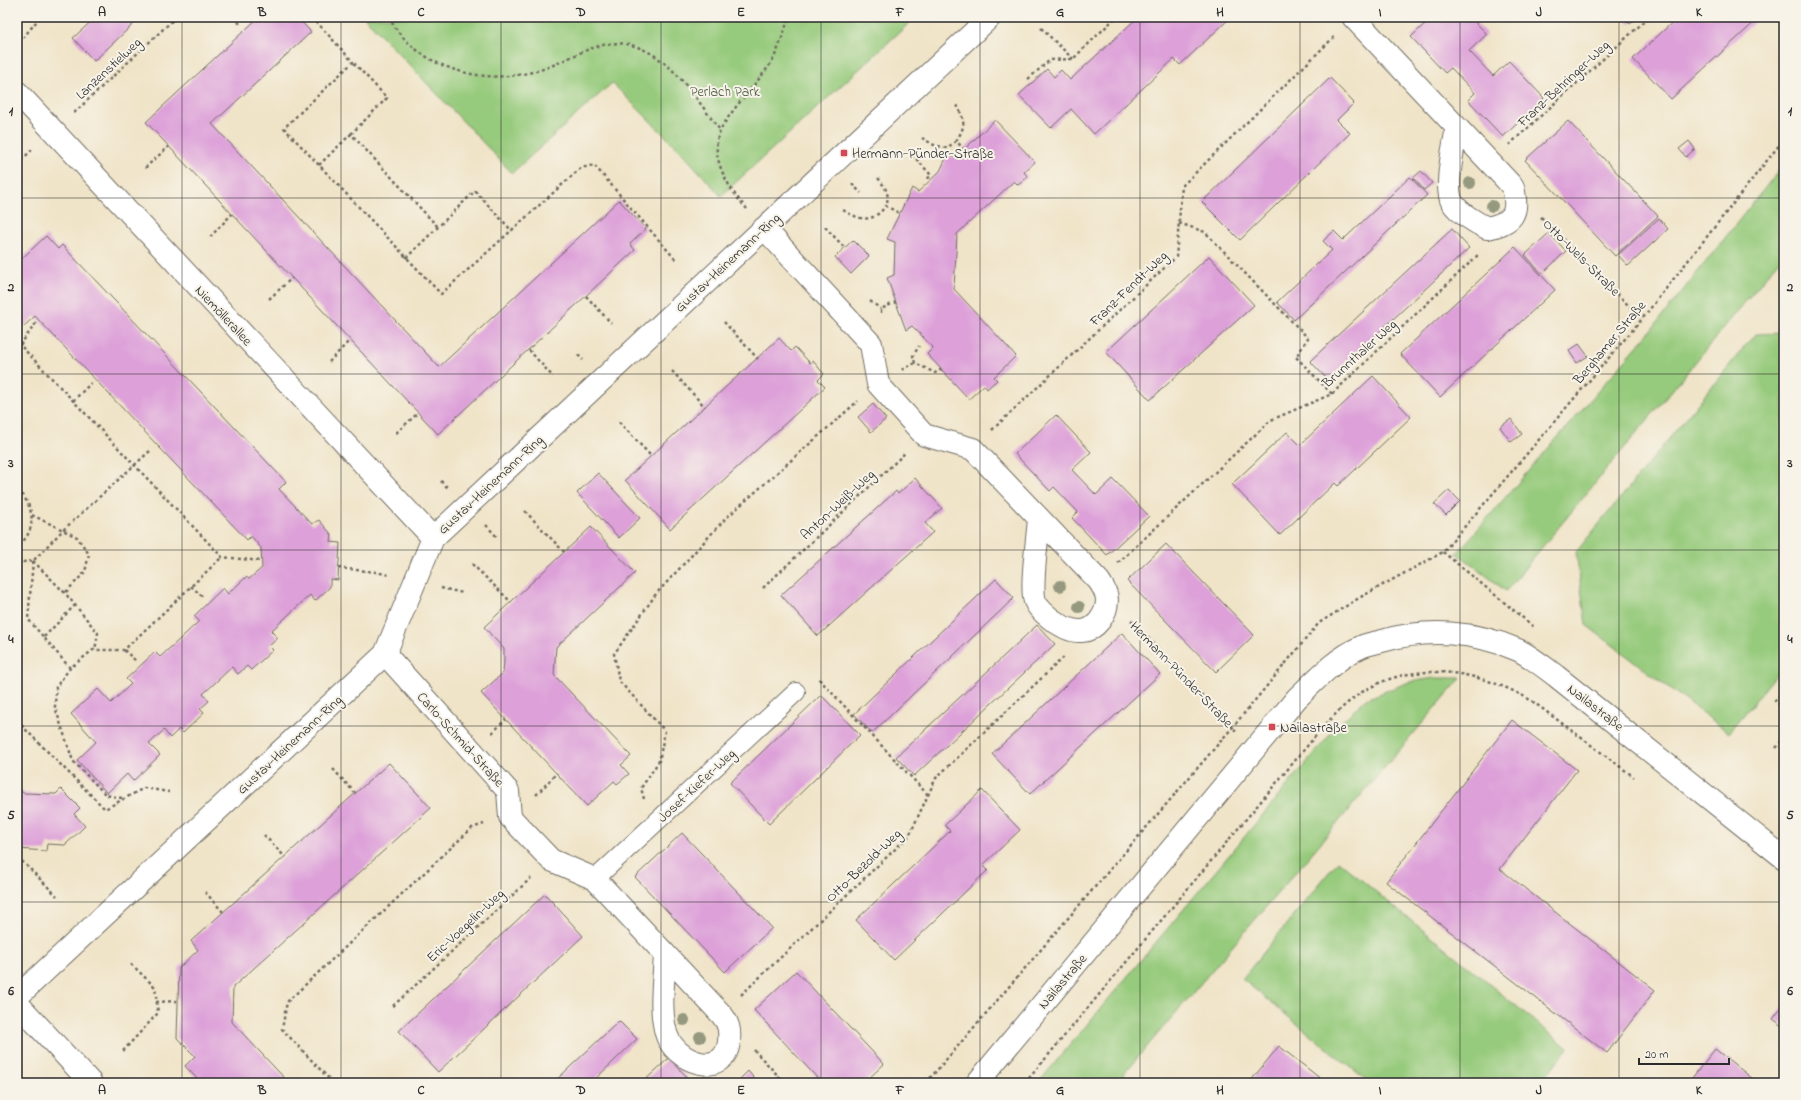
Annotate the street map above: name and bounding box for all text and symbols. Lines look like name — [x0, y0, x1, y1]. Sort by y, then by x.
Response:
text: A — [98, 3, 106, 22]
text: B — [257, 3, 267, 22]
text: C — [417, 3, 425, 22]
text: D — [575, 3, 586, 22]
text: E — [737, 3, 745, 22]
text: F — [895, 3, 905, 22]
text: G — [1056, 3, 1064, 22]
text: H — [1216, 3, 1224, 22]
text: I — [1378, 3, 1382, 22]
text: J — [1536, 3, 1542, 22]
text: K — [1696, 3, 1703, 22]
street label: Lanzenstielweg — [71, 33, 147, 106]
street label: Franz-Behringer-Weg — [1512, 36, 1616, 134]
park label: Perlach Park — [690, 82, 761, 103]
text: 1 — [9, 102, 14, 121]
text: 1 — [1788, 102, 1793, 121]
place label: Hermann-Pünder-Straße — [852, 144, 994, 165]
marker: Hermann-Pünder-Straße — [839, 148, 849, 158]
street label: Gustav-Heinemann-Ring — [670, 208, 786, 319]
street label: Otto-Wels-Straße — [1537, 215, 1625, 302]
street label: Franz-Fendt-Weg — [1085, 246, 1173, 333]
text: 2 — [7, 278, 15, 297]
text: 2 — [1786, 278, 1794, 297]
street label: Niemöllerallee — [189, 281, 257, 352]
street label: Berghamer Straße — [1568, 296, 1653, 391]
street label: Brunnthaler Weg — [1317, 315, 1403, 395]
street label: Gustav-Heinemann-Ring — [433, 430, 549, 541]
text: 3 — [7, 454, 14, 473]
text: 3 — [1786, 454, 1793, 473]
street label: Anton-Weiß-Weg — [796, 465, 881, 546]
street label: Hermann-Pünder-Straße — [1124, 617, 1238, 734]
text: 4 — [7, 630, 14, 649]
text: 4 — [1786, 630, 1793, 649]
street label: Nailastraße — [1562, 679, 1628, 737]
street label: Carlo-Schmid-Straße — [411, 688, 509, 793]
street label: Gustav-Heinemann-Ring — [232, 690, 348, 801]
place label: Nailastraße — [1280, 718, 1347, 739]
marker: Nailastraße — [1267, 722, 1277, 732]
street label: Josef-Kiefer-Weg — [653, 744, 742, 829]
text: 5 — [7, 806, 15, 825]
text: 5 — [1786, 806, 1794, 825]
street label: Otto-Bezold-Weg — [821, 824, 907, 909]
street label: Eric-Voegelin-Weg — [422, 884, 510, 969]
street label: Nailastraße — [1034, 949, 1093, 1014]
text: 6 — [7, 982, 14, 1001]
text: 6 — [1786, 982, 1793, 1001]
scale bar — [1639, 1040, 1729, 1066]
text: 20 m — [1645, 1046, 1668, 1064]
text: A — [98, 1081, 106, 1100]
text: B — [257, 1081, 267, 1100]
text: C — [417, 1081, 425, 1100]
text: D — [575, 1081, 586, 1100]
text: E — [737, 1081, 745, 1100]
text: F — [895, 1081, 905, 1100]
text: G — [1056, 1081, 1064, 1100]
text: H — [1216, 1081, 1224, 1100]
text: I — [1378, 1081, 1382, 1100]
text: J — [1536, 1081, 1542, 1100]
text: K — [1696, 1081, 1703, 1100]

